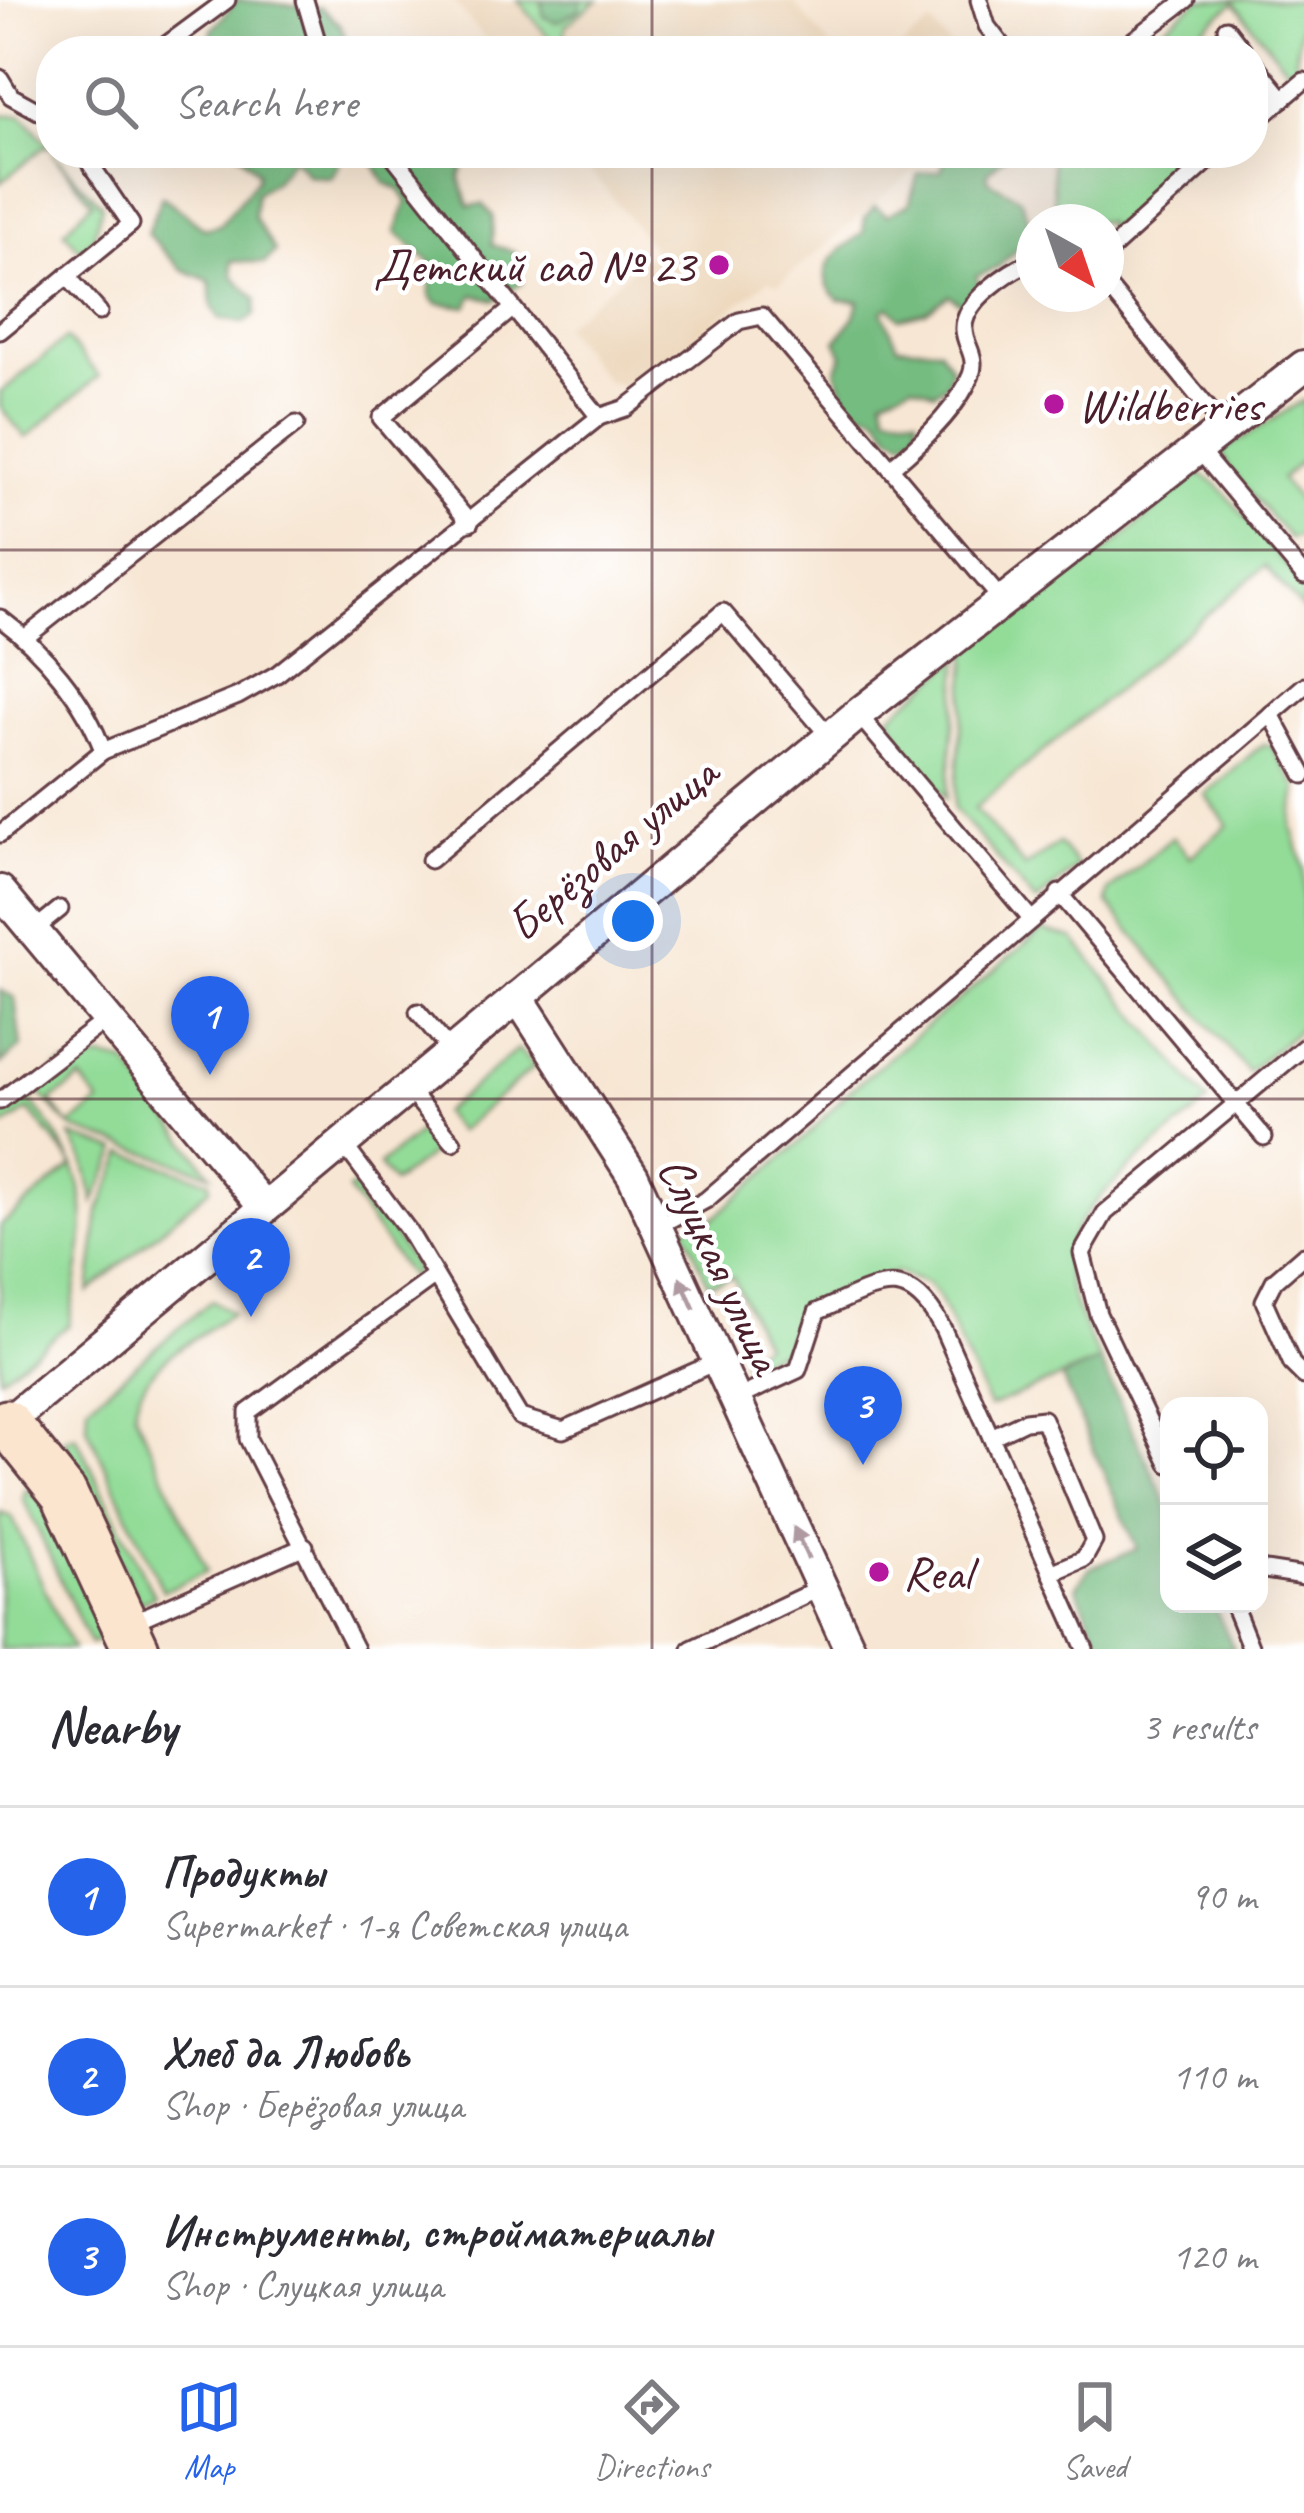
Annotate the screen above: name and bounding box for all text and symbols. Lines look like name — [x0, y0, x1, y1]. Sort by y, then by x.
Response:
search box — [36, 36, 1268, 168]
icon: search — [78, 69, 144, 135]
text: Search here — [174, 74, 357, 131]
north arrow — [1016, 204, 1124, 312]
place label: Детский сад № 23 — [374, 236, 698, 296]
marker: Детский сад № 23 — [706, 252, 732, 278]
place label: Wildberries — [1078, 375, 1266, 435]
marker: Wildberries — [1041, 391, 1067, 417]
street label: Берёзовая улица — [494, 740, 733, 954]
your location — [603, 891, 663, 951]
pin: 1 — [171, 976, 249, 1075]
street label: Слуцкая улица — [645, 1147, 799, 1386]
pin: 2 — [212, 1218, 290, 1317]
one-way arrow — [677, 1275, 697, 1310]
pin: 3 — [824, 1366, 902, 1465]
map controls — [1160, 1397, 1268, 1613]
button: locate — [1160, 1397, 1268, 1505]
button: layers — [1160, 1505, 1268, 1613]
one-way arrow — [791, 1525, 811, 1560]
place label: Real — [903, 1543, 979, 1603]
marker: Real — [866, 1559, 892, 1585]
text: Nearby — [48, 1695, 176, 1759]
text: 3 results — [1142, 1703, 1256, 1752]
text: Продукты — [162, 1844, 324, 1901]
text: 1 — [78, 1872, 96, 1921]
text: 90 m — [1190, 1872, 1256, 1921]
text: Supermarket · 1-я Советская улица — [162, 1901, 627, 1950]
text: Хлеб да Любовь — [162, 2024, 409, 2081]
text: 2 — [78, 2052, 96, 2101]
text: 110 m — [1172, 2052, 1256, 2101]
text: Shop · Берёзовая улица — [162, 2081, 464, 2130]
text: Инструменты, стройматериалы — [162, 2204, 711, 2261]
text: 3 — [78, 2232, 96, 2281]
text: 120 m — [1172, 2232, 1256, 2281]
text: Shop · Слуцкая улица — [162, 2261, 443, 2310]
tab: Map — [176, 2374, 242, 2488]
tab: Directions — [595, 2374, 709, 2488]
tab: Saved — [1062, 2374, 1128, 2488]

